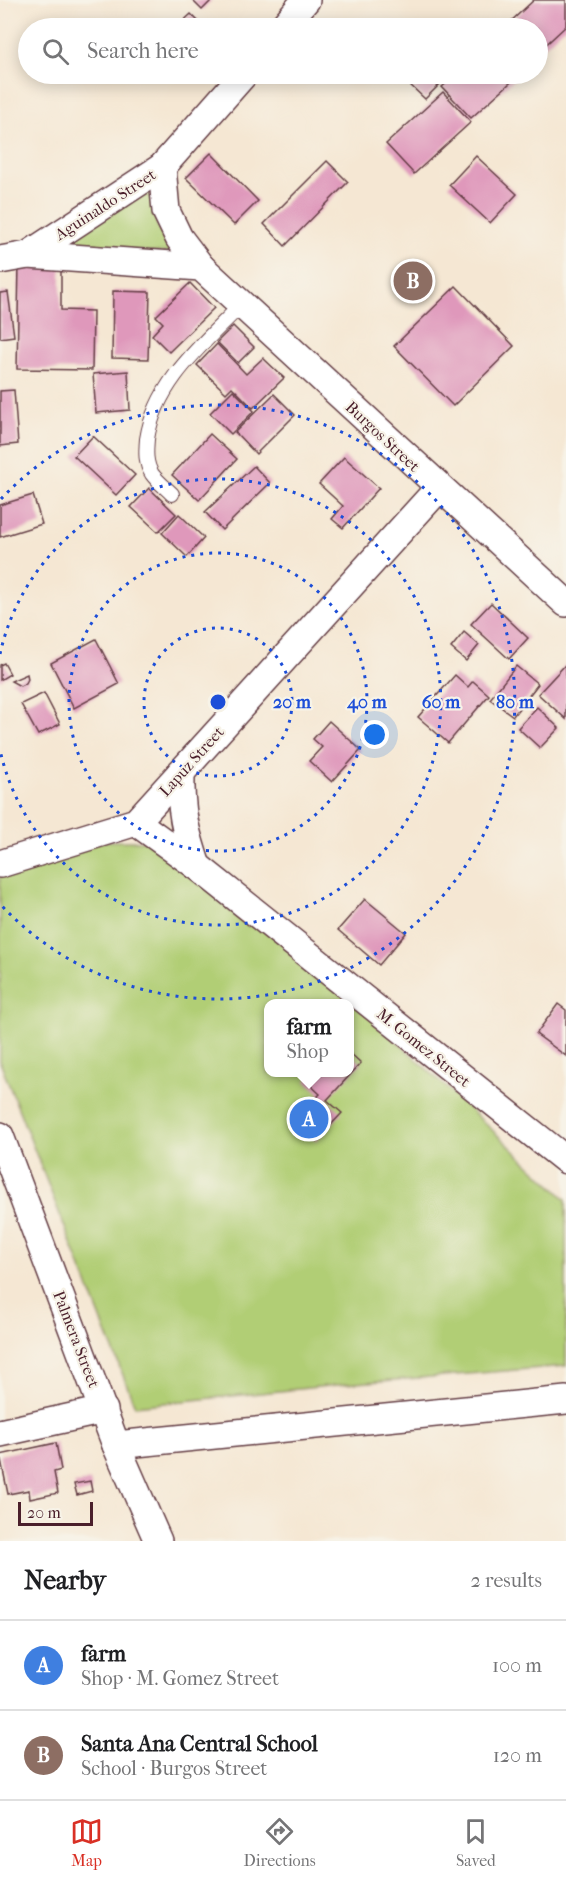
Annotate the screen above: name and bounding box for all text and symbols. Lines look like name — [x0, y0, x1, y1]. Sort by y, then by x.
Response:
search box — [18, 18, 548, 84]
icon: search — [39, 35, 72, 68]
text: Search here — [87, 38, 199, 64]
street label: Aguinaldo Street — [50, 165, 160, 245]
pin: B — [394, 258, 432, 304]
street label: Burgos Street — [342, 397, 424, 476]
centre of rings — [208, 692, 228, 712]
text: 20 m — [273, 692, 312, 713]
text: 40 m — [346, 692, 388, 713]
text: 60 m — [422, 692, 461, 713]
text: 80 m — [496, 692, 535, 713]
your location — [360, 720, 389, 749]
street label: Lapuz Street — [155, 722, 228, 800]
popup — [264, 999, 354, 1077]
street label: M. Gomez Street — [373, 1004, 474, 1091]
text: farm — [286, 1014, 332, 1040]
text: Shop — [286, 1040, 329, 1063]
pin: A — [290, 1096, 328, 1142]
street label: Palmera Street — [49, 1288, 104, 1391]
scale bar — [18, 1499, 93, 1526]
text: 20 m — [27, 1503, 61, 1522]
text: Nearby — [24, 1565, 106, 1596]
text: 2 results — [471, 1569, 542, 1592]
text: farm — [81, 1641, 126, 1667]
text: A — [37, 1654, 50, 1677]
text: 100 m — [492, 1654, 542, 1677]
text: Shop · M. Gomez Street — [81, 1667, 279, 1690]
text: Santa Ana Central School — [81, 1731, 318, 1757]
text: B — [37, 1744, 50, 1767]
text: 120 m — [493, 1744, 542, 1767]
text: School · Burgos Street — [81, 1757, 267, 1780]
tab: Map — [70, 1815, 103, 1870]
tab: Directions — [244, 1815, 316, 1870]
tab: Saved — [456, 1815, 496, 1870]

